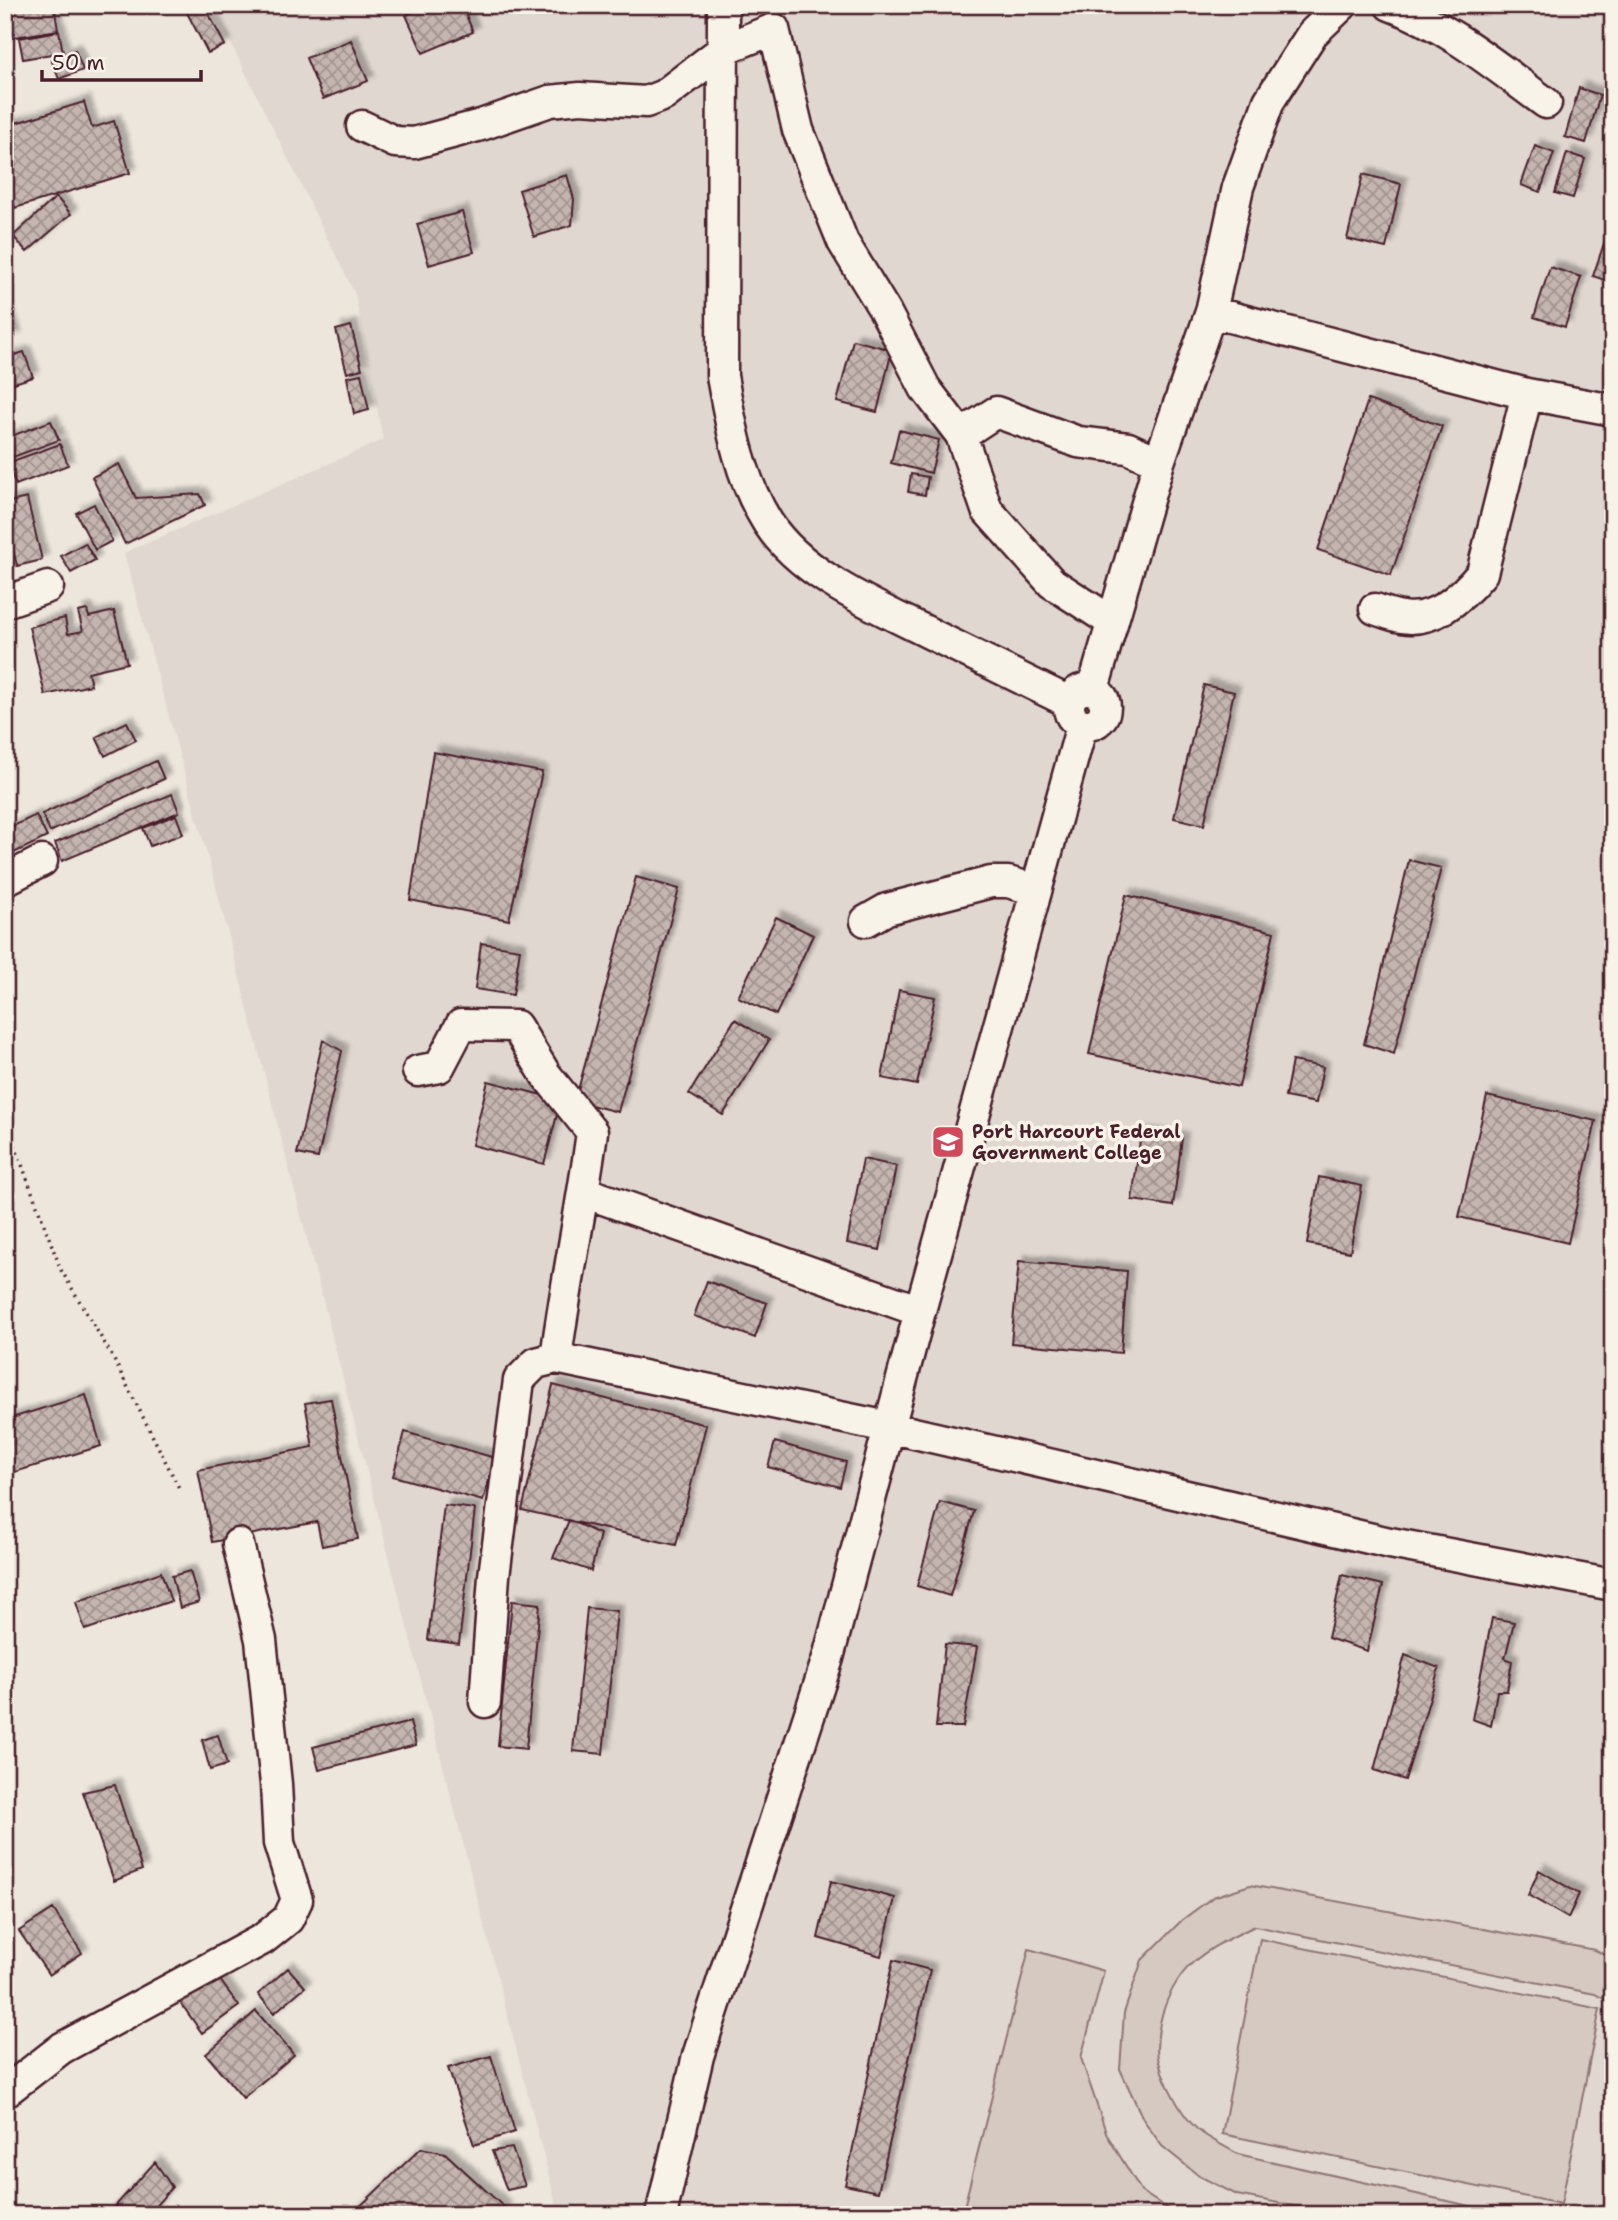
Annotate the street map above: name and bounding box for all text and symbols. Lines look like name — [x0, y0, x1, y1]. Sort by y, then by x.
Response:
scale bar — [42, 38, 201, 82]
text: 50 m — [52, 49, 105, 77]
place label: Port Harcourt Federal Government College — [972, 1120, 1181, 1165]
school or university icon: Port Harcourt Federal Government College — [929, 1123, 967, 1161]

